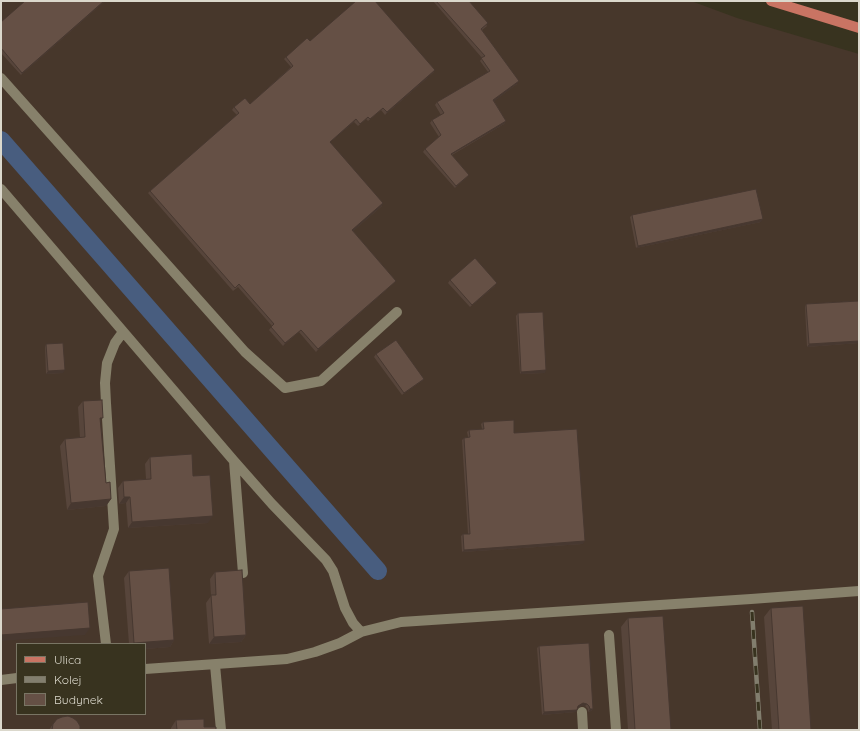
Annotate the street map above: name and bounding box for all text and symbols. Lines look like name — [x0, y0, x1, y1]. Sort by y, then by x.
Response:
legend — [16, 643, 146, 715]
text: Ulica — [54, 652, 81, 667]
text: Kolej — [54, 672, 82, 687]
text: Budynek — [54, 692, 103, 707]

